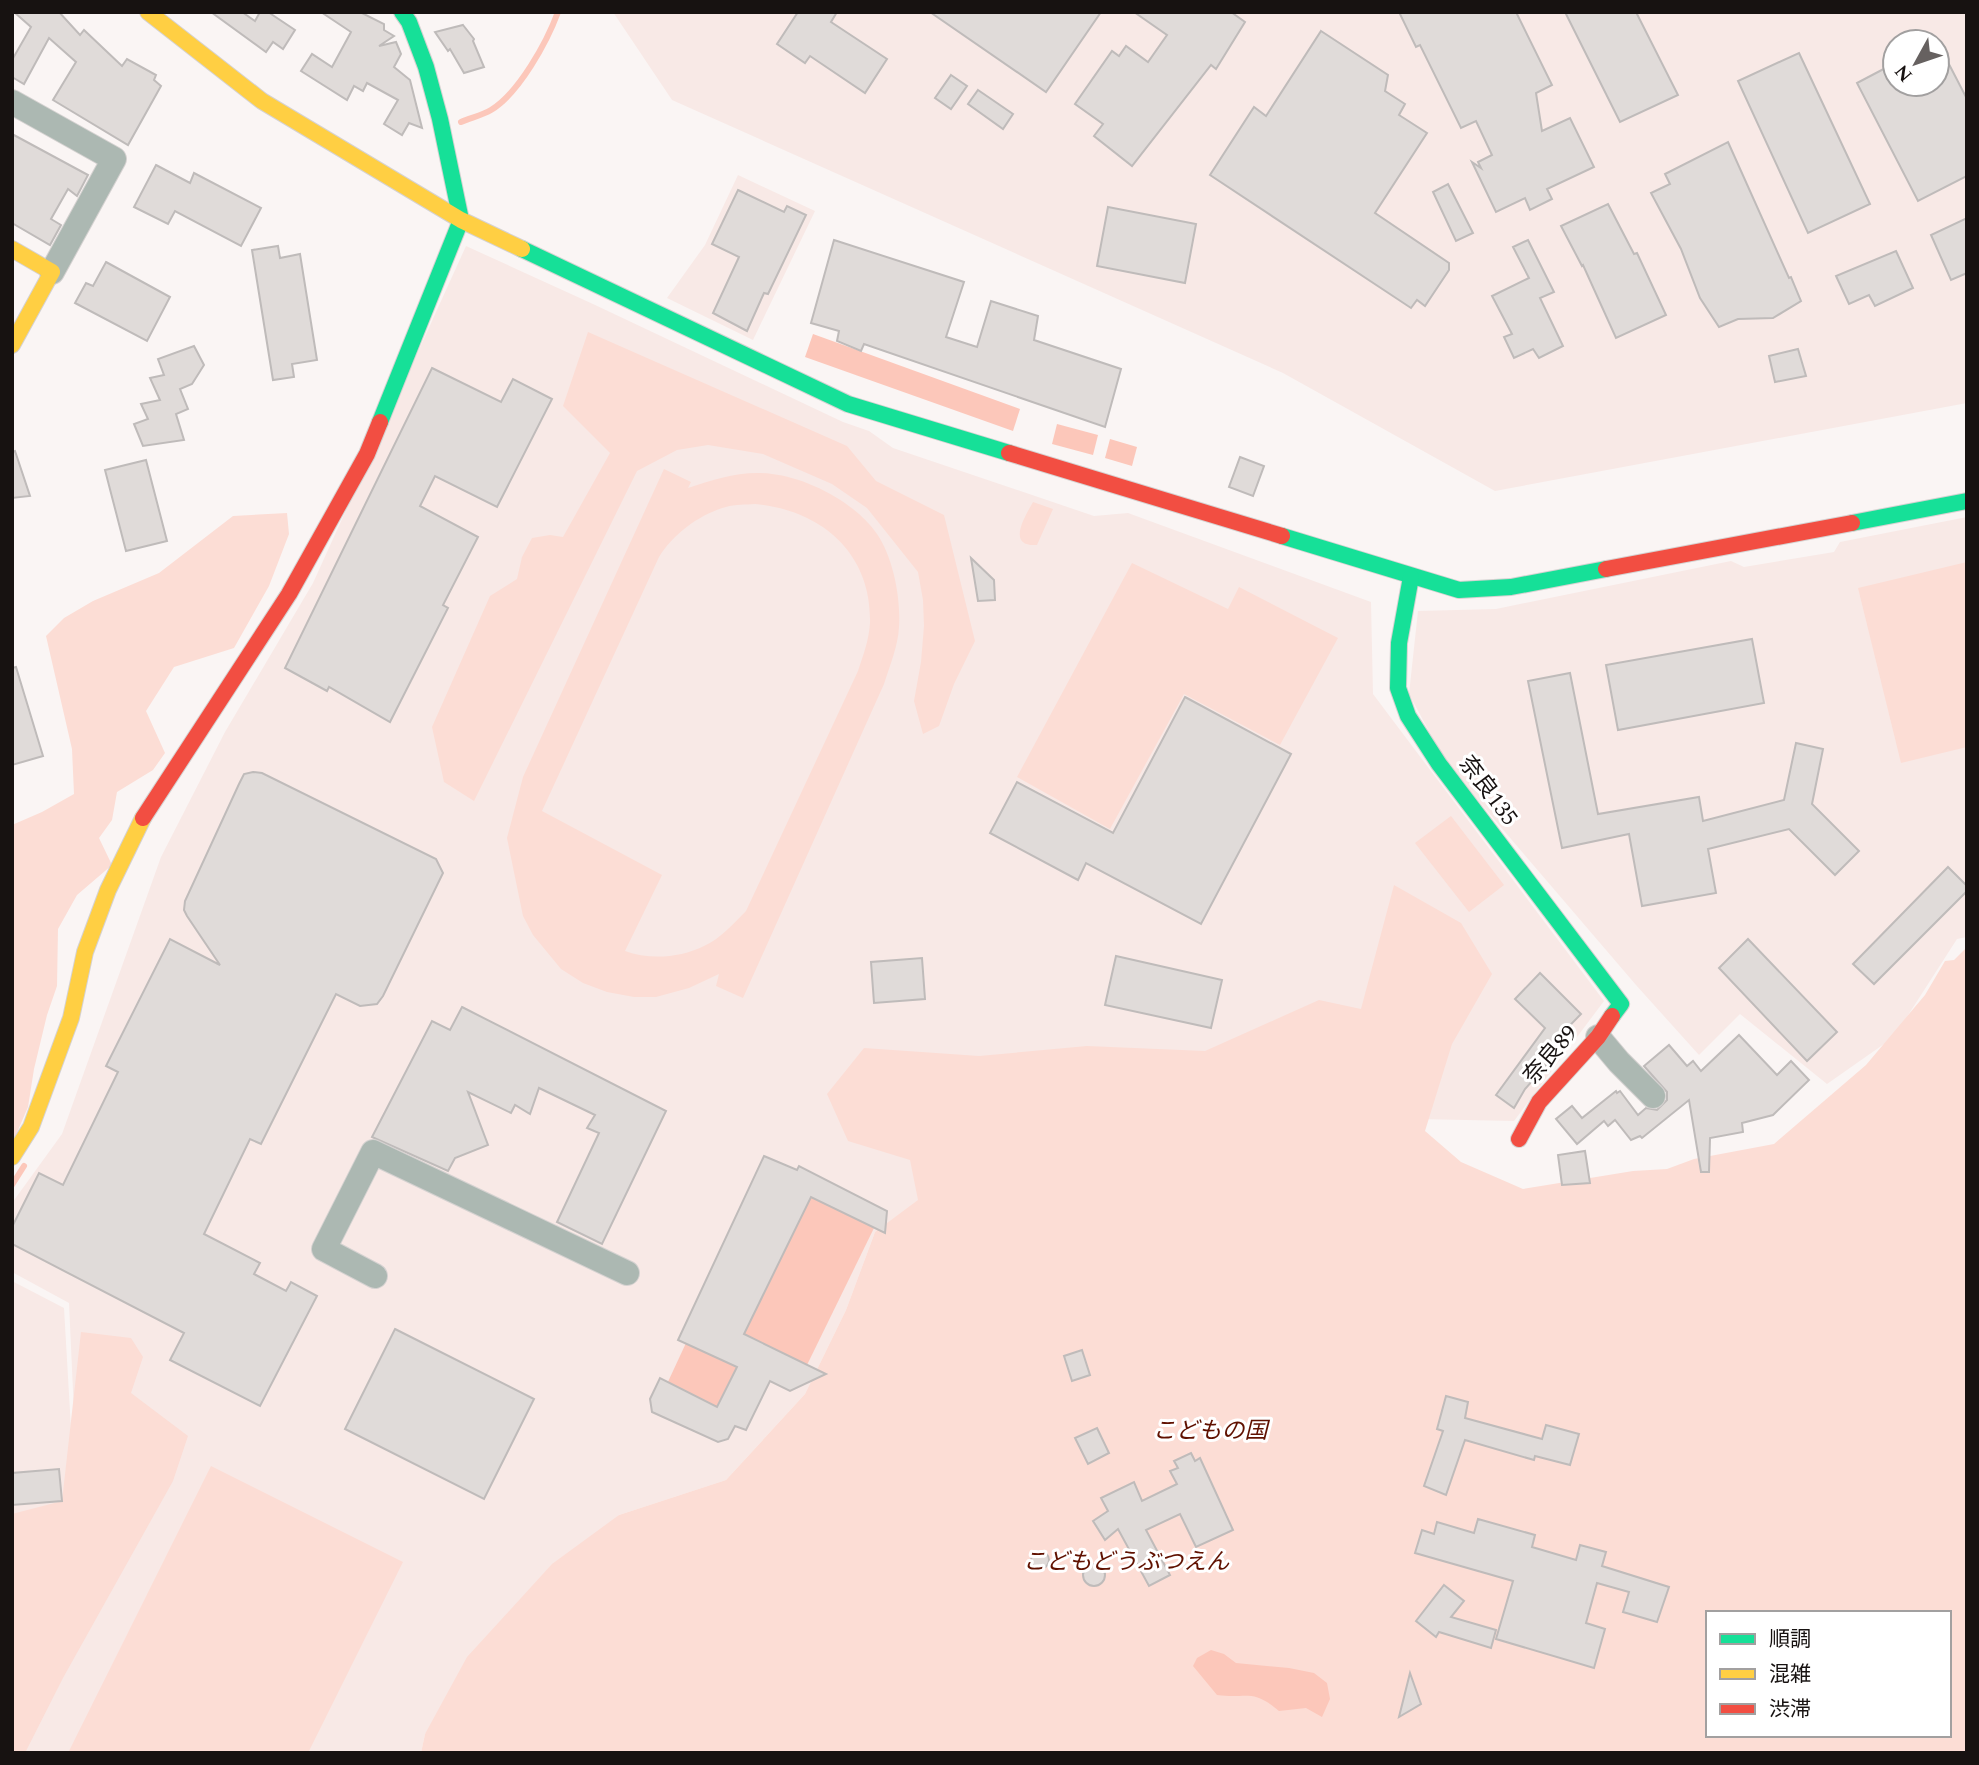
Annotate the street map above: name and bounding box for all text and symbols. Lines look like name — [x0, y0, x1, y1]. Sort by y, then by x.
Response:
north arrow — [1881, 28, 1951, 98]
text: N — [1888, 58, 1920, 88]
street label: 奈良135 — [1450, 748, 1526, 834]
street label: 奈良89 — [1515, 1017, 1587, 1093]
park label: こどもの国 — [1153, 1414, 1271, 1449]
park label: こどもどうぶつえん — [1023, 1545, 1230, 1580]
legend — [1706, 1611, 1951, 1737]
text: 順調 — [1769, 1624, 1811, 1656]
text: 混雑 — [1769, 1659, 1811, 1691]
text: 渋滞 — [1769, 1694, 1811, 1726]

